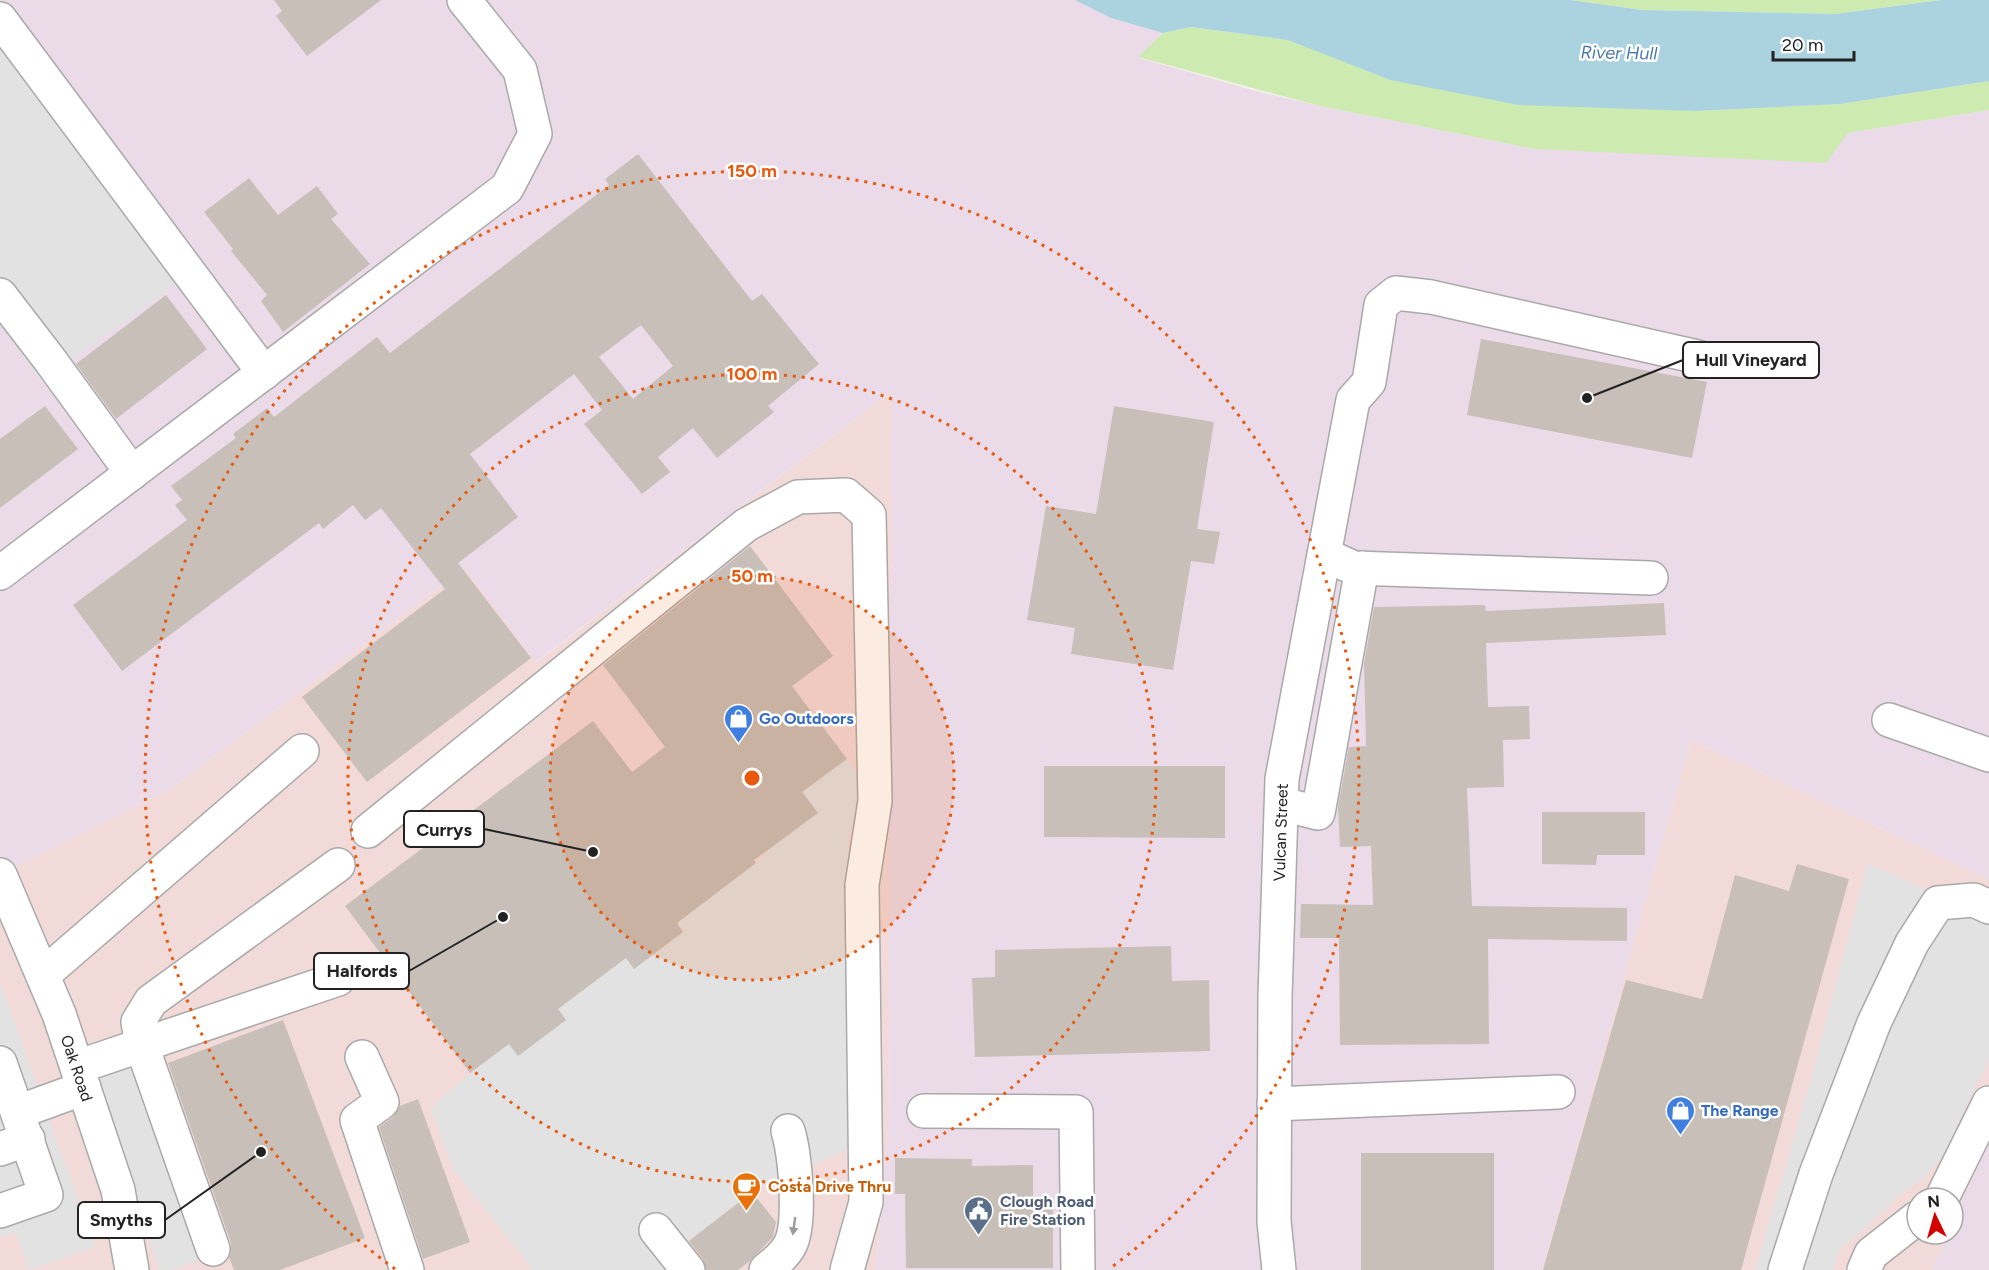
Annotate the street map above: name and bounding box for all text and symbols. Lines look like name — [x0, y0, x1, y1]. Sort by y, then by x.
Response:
scale bar — [1773, 24, 1854, 62]
text: 20 m — [1782, 34, 1823, 56]
water label: River Hull — [1581, 41, 1658, 65]
text: 150 m — [727, 160, 777, 182]
callout: Hull Vineyard — [1683, 342, 1819, 378]
text: Hull Vineyard — [1695, 349, 1807, 371]
text: 100 m — [727, 363, 777, 385]
text: 50 m — [731, 565, 773, 587]
shop icon: Go Outdoors — [722, 702, 754, 744]
place label: Go Outdoors — [759, 709, 854, 728]
centre of rings — [742, 768, 762, 788]
street label: Vulcan Street — [1269, 783, 1291, 882]
callout: Currys — [404, 811, 484, 847]
text: Currys — [416, 819, 472, 841]
callout: Halfords — [314, 953, 409, 989]
text: Halfords — [327, 960, 398, 982]
street label: Oak Road — [57, 1032, 97, 1104]
shop icon: The Range — [1664, 1094, 1696, 1136]
place label: The Range — [1701, 1101, 1779, 1120]
cafe icon: Costa Drive Thru — [731, 1170, 763, 1212]
place label: Costa Drive Thru — [768, 1177, 891, 1196]
north arrow — [1905, 1186, 1965, 1246]
place label: Clough Road Fire Station — [1000, 1192, 1094, 1229]
text: N — [1927, 1192, 1941, 1212]
public building icon: Clough Road Fire Station — [963, 1194, 995, 1236]
callout: Smyths — [78, 1202, 165, 1238]
text: Smyths — [90, 1209, 153, 1231]
one-way arrow — [790, 1217, 799, 1236]

